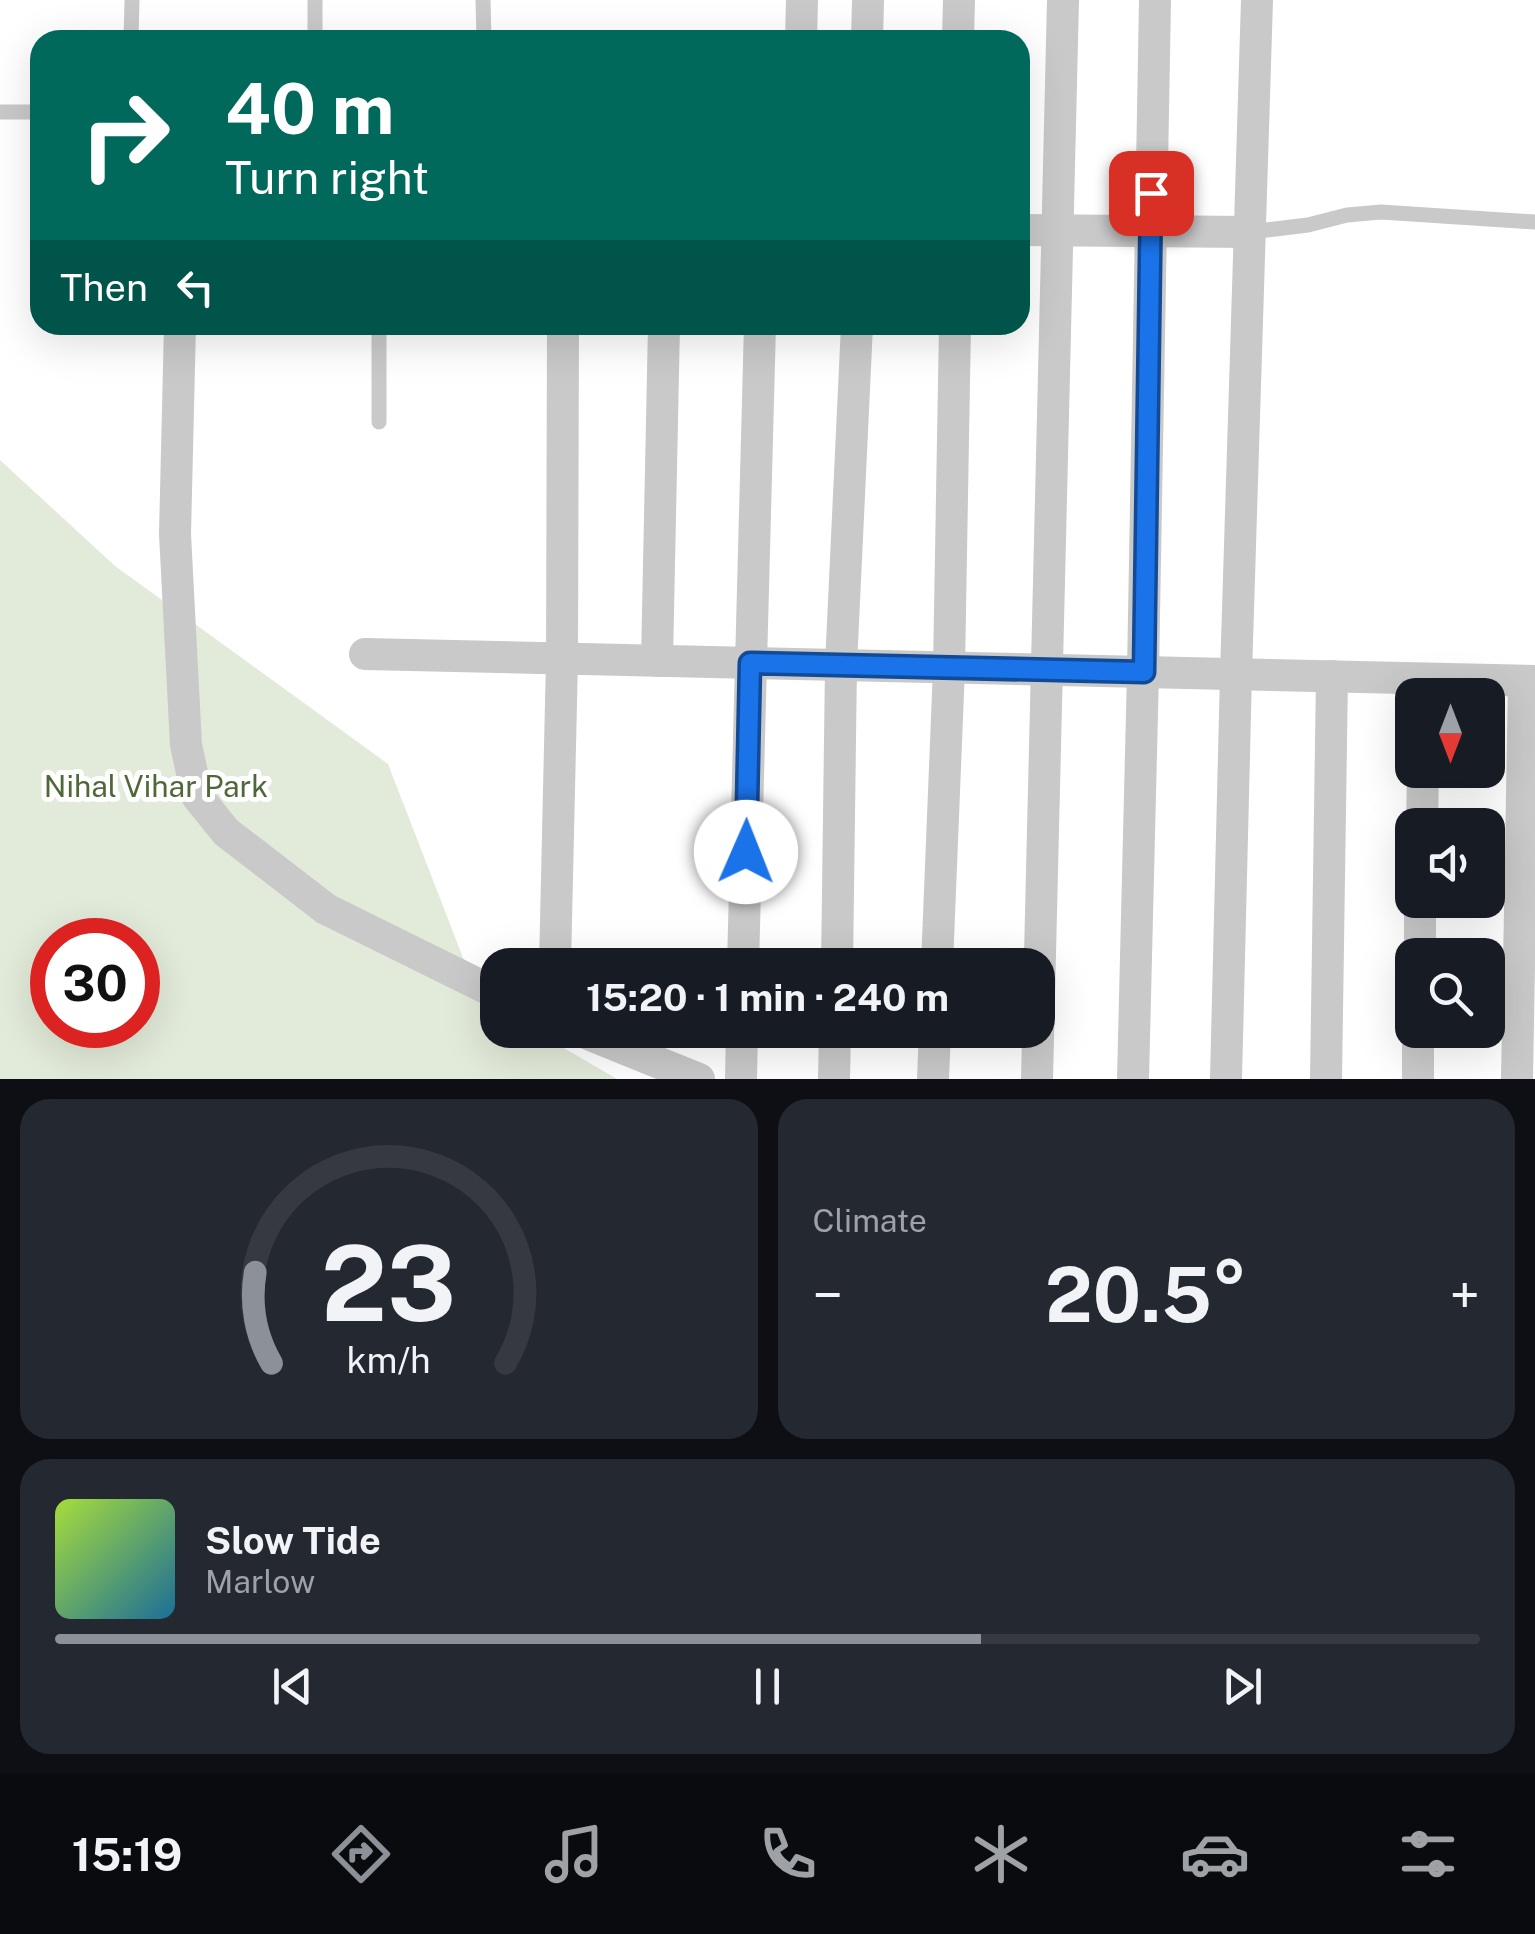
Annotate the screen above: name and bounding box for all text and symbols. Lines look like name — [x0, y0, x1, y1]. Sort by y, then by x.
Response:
text: 40 m — [225, 67, 395, 150]
icon: right — [60, 70, 190, 200]
text: Turn right — [225, 151, 429, 204]
pin — [1109, 151, 1194, 236]
icon: arrive — [1124, 166, 1179, 221]
icon: left — [168, 260, 223, 315]
text: Then — [60, 265, 148, 310]
north arrow — [1395, 678, 1505, 788]
map controls — [1395, 678, 1505, 1048]
park label: Nihal Vihar Park — [44, 768, 268, 804]
position arrow — [694, 800, 798, 904]
button: sound — [1395, 808, 1505, 918]
speed limit sign: 30 — [30, 918, 160, 1048]
button: search — [1395, 938, 1505, 1048]
text: 15:20 · 1 min · 240 m — [586, 975, 949, 1020]
text: Climate — [813, 1202, 927, 1239]
text: 23 — [321, 1222, 456, 1344]
text: 20.5° — [1045, 1251, 1247, 1339]
text: − — [813, 1263, 843, 1327]
text: + — [1449, 1263, 1480, 1327]
text: km/h — [347, 1339, 431, 1381]
text: Slow Tide — [205, 1518, 381, 1563]
text: Marlow — [205, 1563, 315, 1600]
icon: previous — [265, 1659, 320, 1714]
icon: pause — [740, 1659, 795, 1714]
icon: next — [1215, 1659, 1270, 1714]
icon: directions — [326, 1819, 396, 1889]
icon: music — [539, 1819, 609, 1889]
icon: phone — [753, 1819, 823, 1889]
icon: climate — [966, 1819, 1036, 1889]
icon: car — [1180, 1819, 1250, 1889]
icon: filters — [1393, 1819, 1463, 1889]
text: 15:19 — [72, 1828, 182, 1881]

